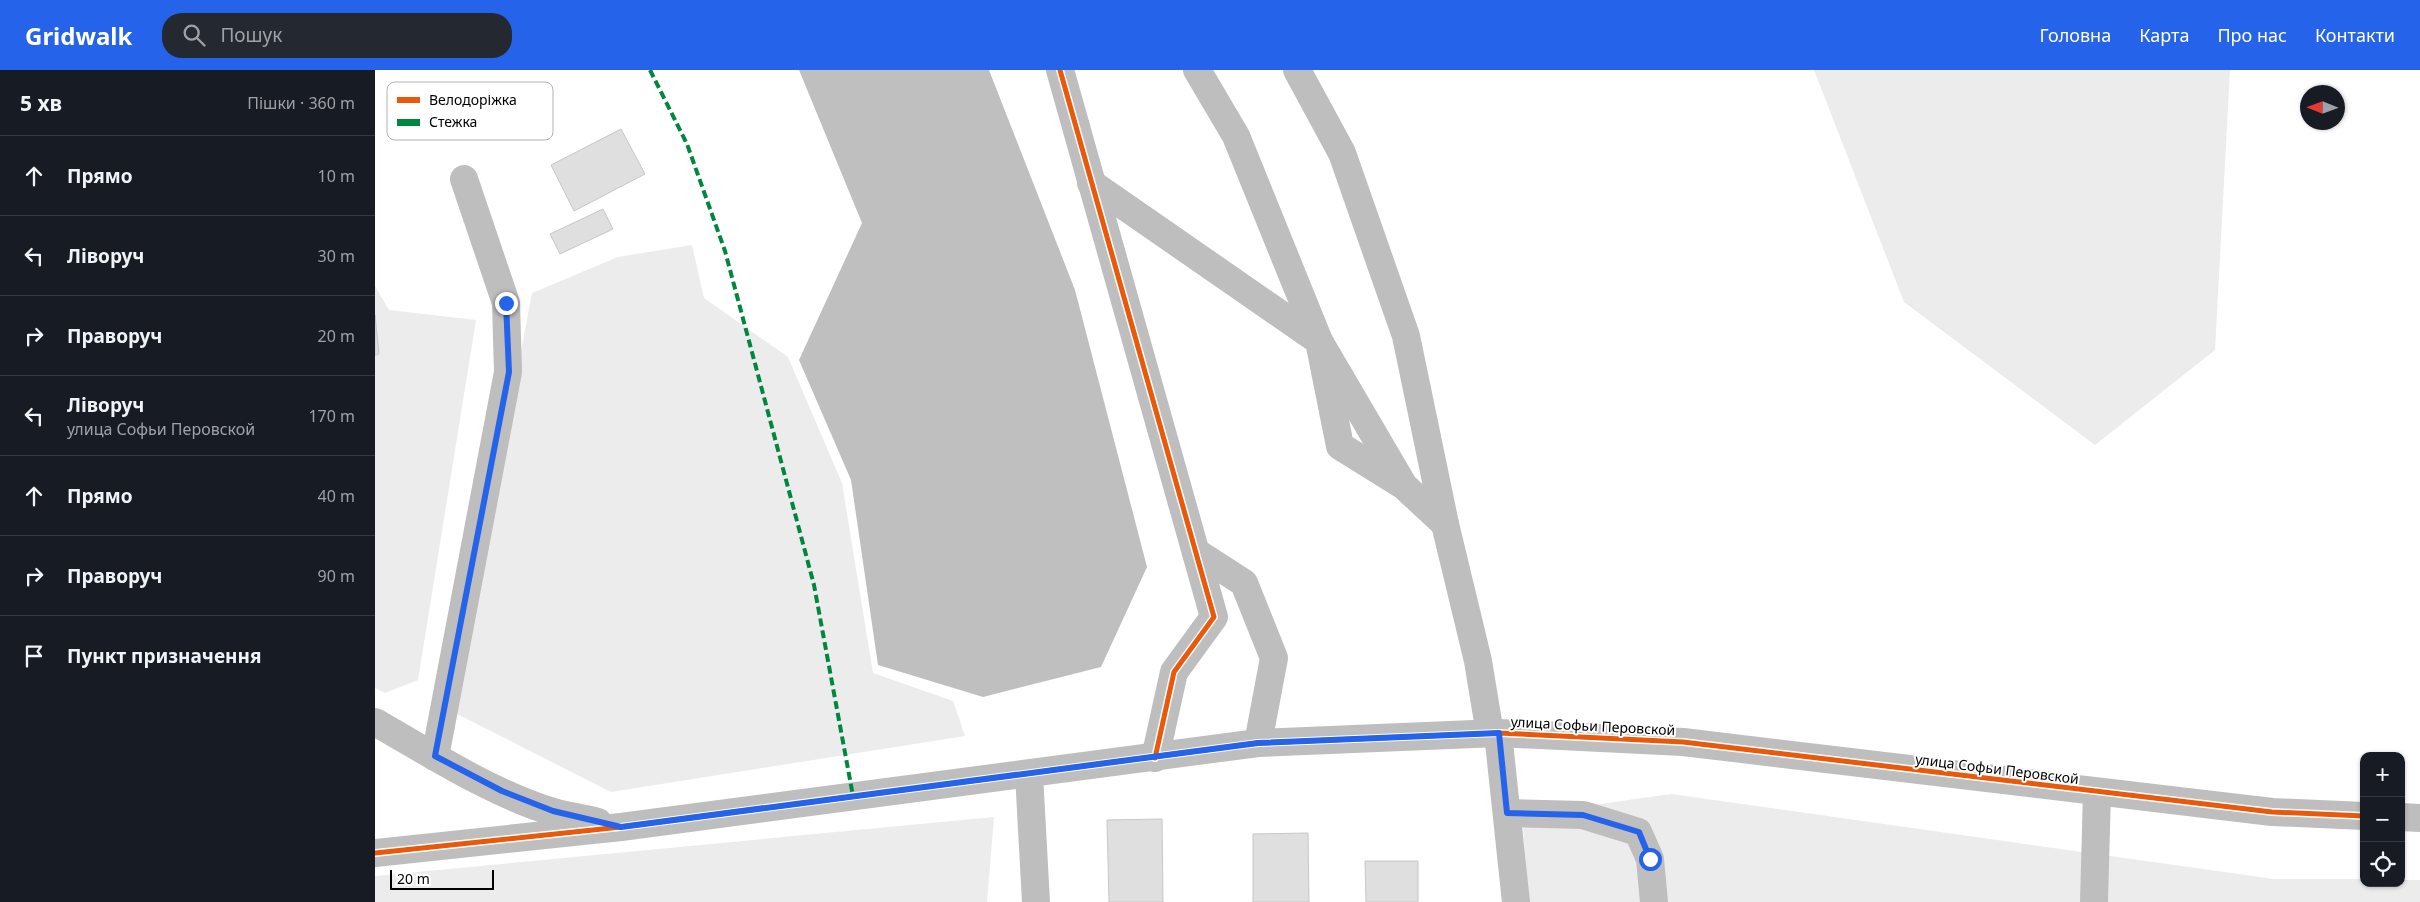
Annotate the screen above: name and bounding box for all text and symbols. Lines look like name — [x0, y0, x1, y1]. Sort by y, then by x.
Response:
search box — [162, 13, 512, 58]
text: Gridwalk — [25, 19, 132, 52]
icon: search — [180, 21, 208, 49]
text: Пошук — [220, 22, 282, 48]
text: Головна — [2040, 23, 2111, 47]
text: Карта — [2139, 23, 2189, 47]
text: Про нас — [2217, 23, 2287, 47]
text: Контакти — [2315, 23, 2395, 47]
legend — [387, 82, 553, 140]
north arrow — [2300, 85, 2345, 130]
text: 5 хв — [20, 89, 62, 117]
text: Велодоріжка — [429, 90, 517, 109]
text: Пішки · 360 m — [247, 92, 355, 114]
text: Стежка — [429, 112, 477, 131]
icon: ahead — [20, 162, 48, 190]
text: Прямо — [67, 163, 133, 189]
text: 10 m — [318, 165, 355, 187]
icon: left — [20, 242, 48, 270]
text: Ліворуч — [67, 243, 144, 269]
text: 30 m — [318, 245, 355, 267]
route end — [495, 292, 518, 315]
icon: right — [20, 322, 48, 350]
text: Праворуч — [67, 323, 162, 349]
text: 20 m — [318, 325, 355, 347]
text: Ліворуч — [67, 392, 144, 418]
icon: left — [20, 402, 48, 430]
text: 170 m — [308, 405, 355, 427]
text: улица Софьи Перовской — [67, 418, 255, 440]
icon: ahead — [20, 482, 48, 510]
text: Прямо — [67, 483, 133, 509]
text: 40 m — [318, 485, 355, 507]
icon: right — [20, 562, 48, 590]
text: Праворуч — [67, 563, 162, 589]
text: 90 m — [318, 565, 355, 587]
icon: arrive — [20, 642, 48, 670]
text: Пункт призначення — [67, 643, 261, 669]
street label: улица Софьи Перовской — [1510, 712, 1676, 739]
street label: улица Софьи Перовской — [1914, 749, 2080, 788]
map controls — [2360, 752, 2405, 887]
button: + — [2360, 752, 2405, 797]
button: − — [2360, 797, 2405, 842]
button: locate — [2360, 842, 2405, 887]
route start — [1639, 848, 1662, 871]
scale bar — [390, 867, 494, 890]
text: 20 m — [397, 869, 430, 888]

